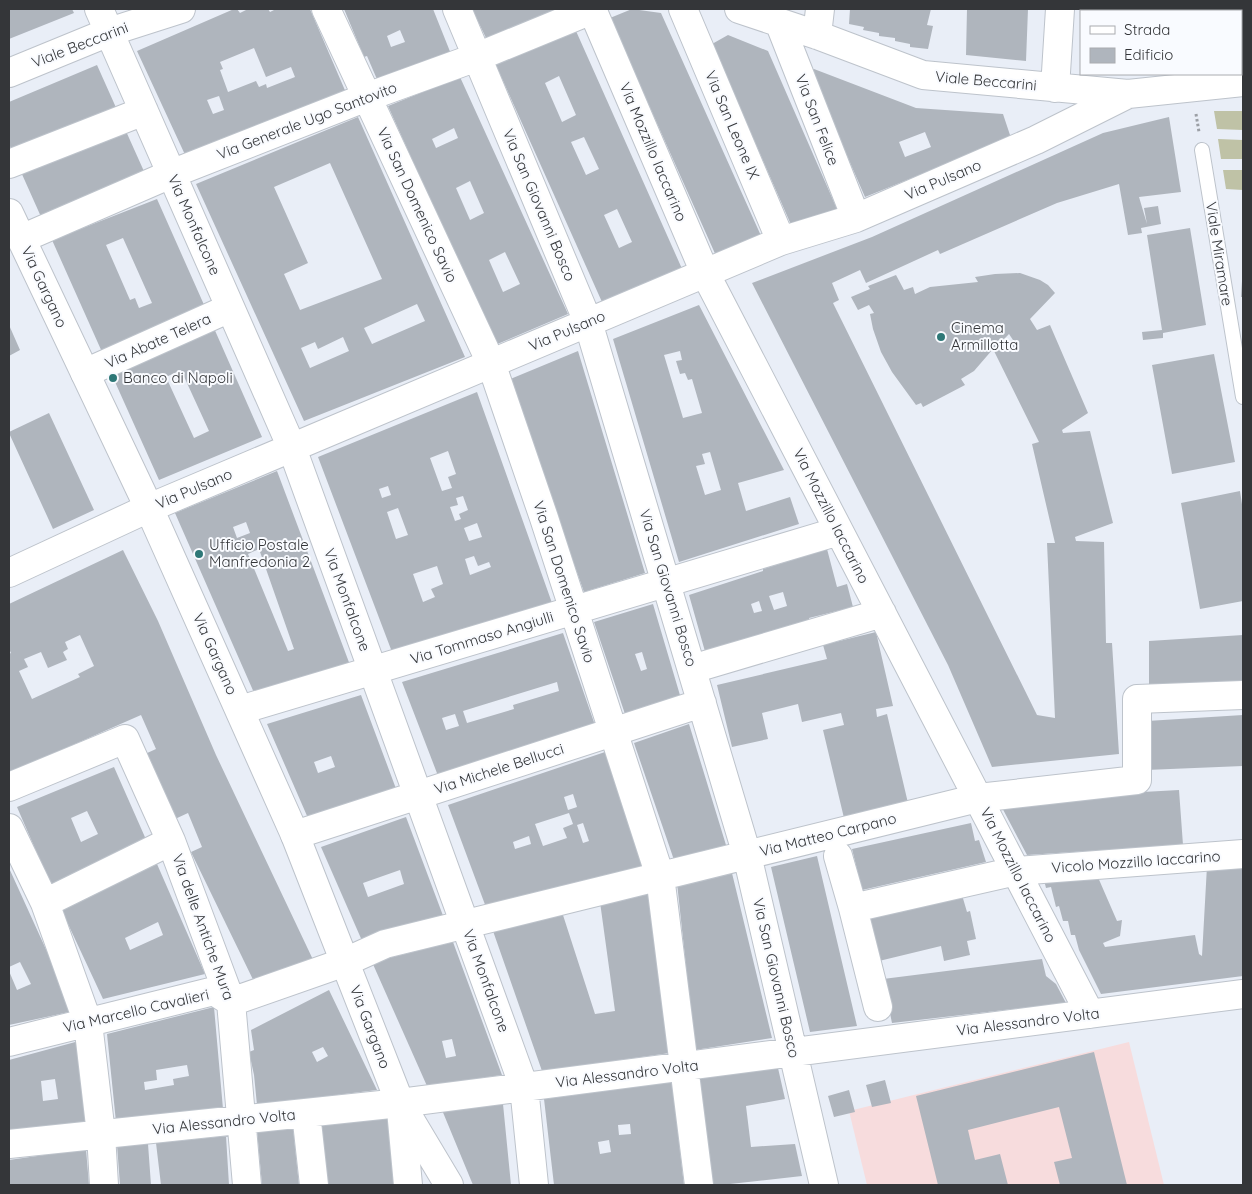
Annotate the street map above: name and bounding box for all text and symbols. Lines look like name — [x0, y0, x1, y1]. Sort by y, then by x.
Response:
legend — [1080, 10, 1242, 75]
street label: Viale Beccarini — [29, 17, 131, 72]
text: Strada — [1124, 20, 1170, 39]
text: Edificio — [1124, 45, 1173, 64]
street label: Viale Beccarini — [934, 67, 1038, 94]
street label: Via San Leone IX — [701, 68, 764, 182]
street label: Via San Felice — [791, 71, 844, 168]
street label: Via Generale Ugo Santovito — [214, 77, 400, 164]
street label: Via Mozzillo Iaccarino — [616, 79, 691, 224]
street label: Via San Domenico Savio — [373, 124, 462, 285]
street label: Via San Giovanni Bosco — [499, 126, 580, 284]
street label: Via Pulsano — [902, 155, 984, 204]
street label: Via Monfalcone — [164, 171, 225, 278]
street label: Viale Miramare — [1202, 201, 1237, 307]
street label: Via Gargano — [17, 243, 72, 331]
street label: Via Pulsano — [526, 306, 608, 355]
street label: Via Abate Telera — [102, 309, 214, 372]
place label: Cinema Armillotta — [951, 318, 1018, 354]
marker: Cinema Armillotta — [935, 331, 947, 343]
place label: Banco di Napoli — [123, 368, 233, 387]
marker: Banco di Napoli — [107, 372, 119, 384]
street label: Via Mozzillo Iaccarino — [789, 445, 874, 587]
street label: Via Pulsano — [153, 464, 235, 513]
street label: Via San Domenico Savio — [529, 498, 600, 665]
street label: Via San Giovanni Bosco — [635, 507, 701, 669]
place label: Ufficio Postale Manfredonia 2 — [209, 535, 310, 571]
street label: Via Monfalcone — [320, 546, 375, 654]
marker: Ufficio Postale Manfredonia 2 — [193, 548, 205, 560]
street label: Via Tommaso Angiulli — [408, 607, 556, 668]
street label: Via Gargano — [189, 610, 242, 698]
street label: Via Michele Bellucci — [432, 739, 566, 798]
street label: Via Mozzillo Iaccarino — [976, 804, 1061, 946]
street label: Via Matteo Carpano — [758, 808, 898, 861]
street label: Vicolo Mozzillo Iaccarino — [1051, 846, 1221, 877]
street label: Via delle Antiche Mura — [168, 851, 239, 1003]
street label: Via San Giovanni Bosco — [749, 896, 804, 1060]
street label: Via Monfalcone — [459, 927, 514, 1035]
street label: Via Gargano — [346, 982, 395, 1071]
street label: Via Marcello Cavalieri — [61, 984, 211, 1037]
street label: Via Alessandro Volta — [955, 1003, 1100, 1040]
street label: Via Alessandro Volta — [554, 1055, 699, 1092]
street label: Via Alessandro Volta — [151, 1105, 296, 1138]

